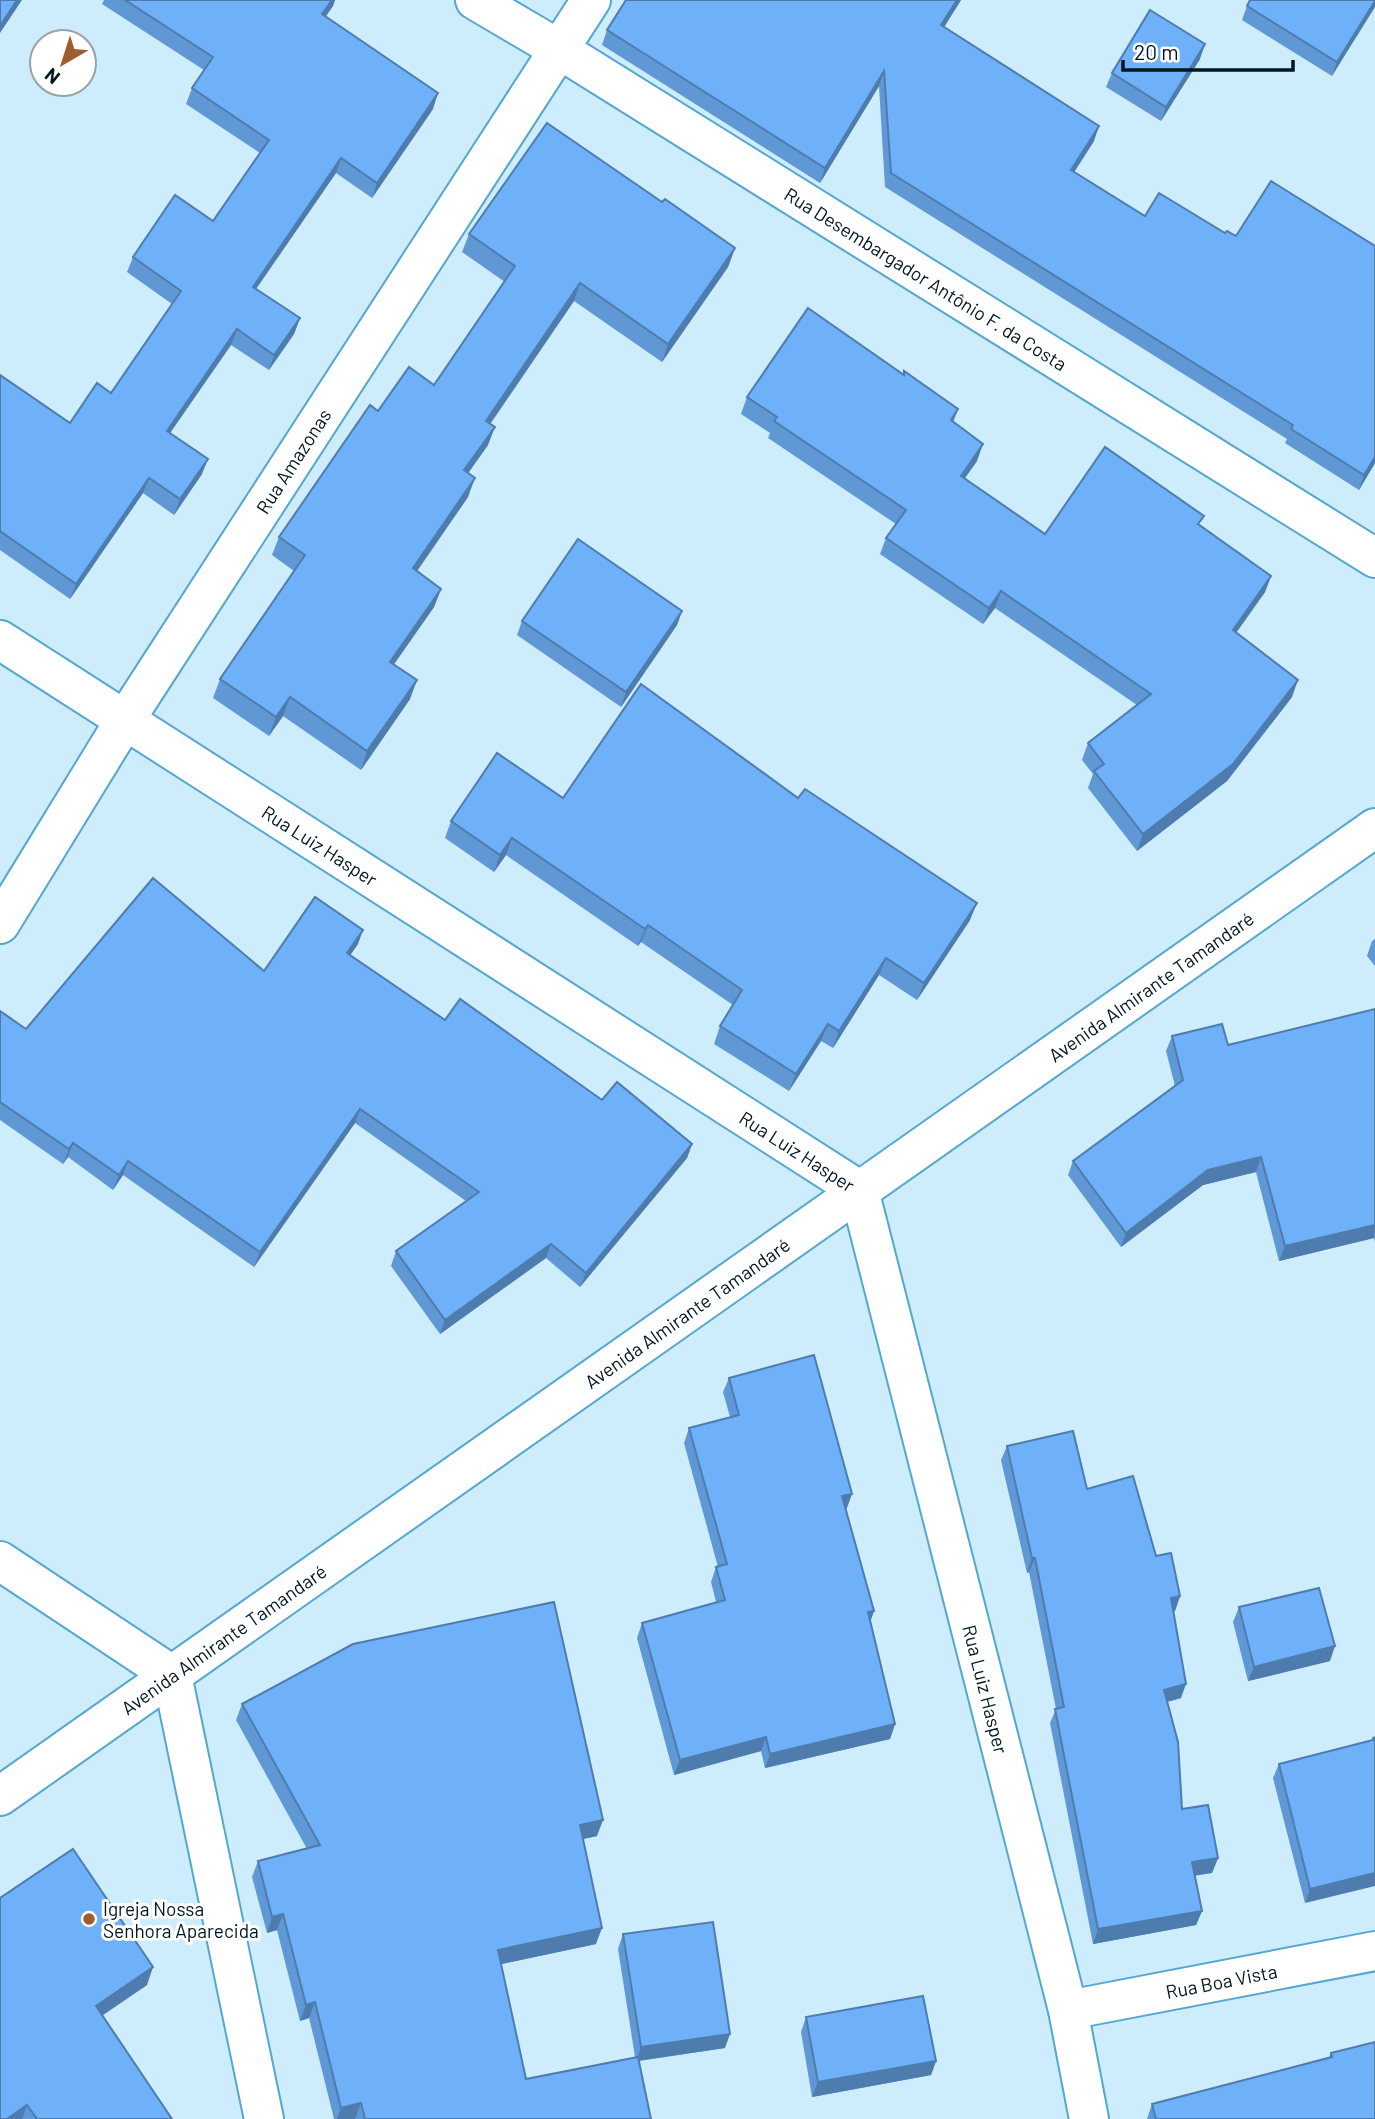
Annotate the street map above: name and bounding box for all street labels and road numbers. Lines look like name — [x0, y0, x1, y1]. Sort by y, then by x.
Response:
street label: Rua Desembargador Antônio F. da Costa — [781, 182, 1071, 375]
street label: Rua Amazonas — [250, 404, 335, 518]
street label: Rua Luiz Hasper — [258, 800, 382, 890]
street label: Avenida Almirante Tamandaré — [1043, 906, 1258, 1066]
street label: Rua Luiz Hasper — [736, 1105, 859, 1196]
street label: Avenida Almirante Tamandaré — [580, 1232, 794, 1393]
street label: Avenida Almirante Tamandaré — [116, 1559, 330, 1719]
street label: Rua Luiz Hasper — [959, 1622, 1014, 1756]
street label: Rua Boa Vista — [1164, 1959, 1279, 2003]

